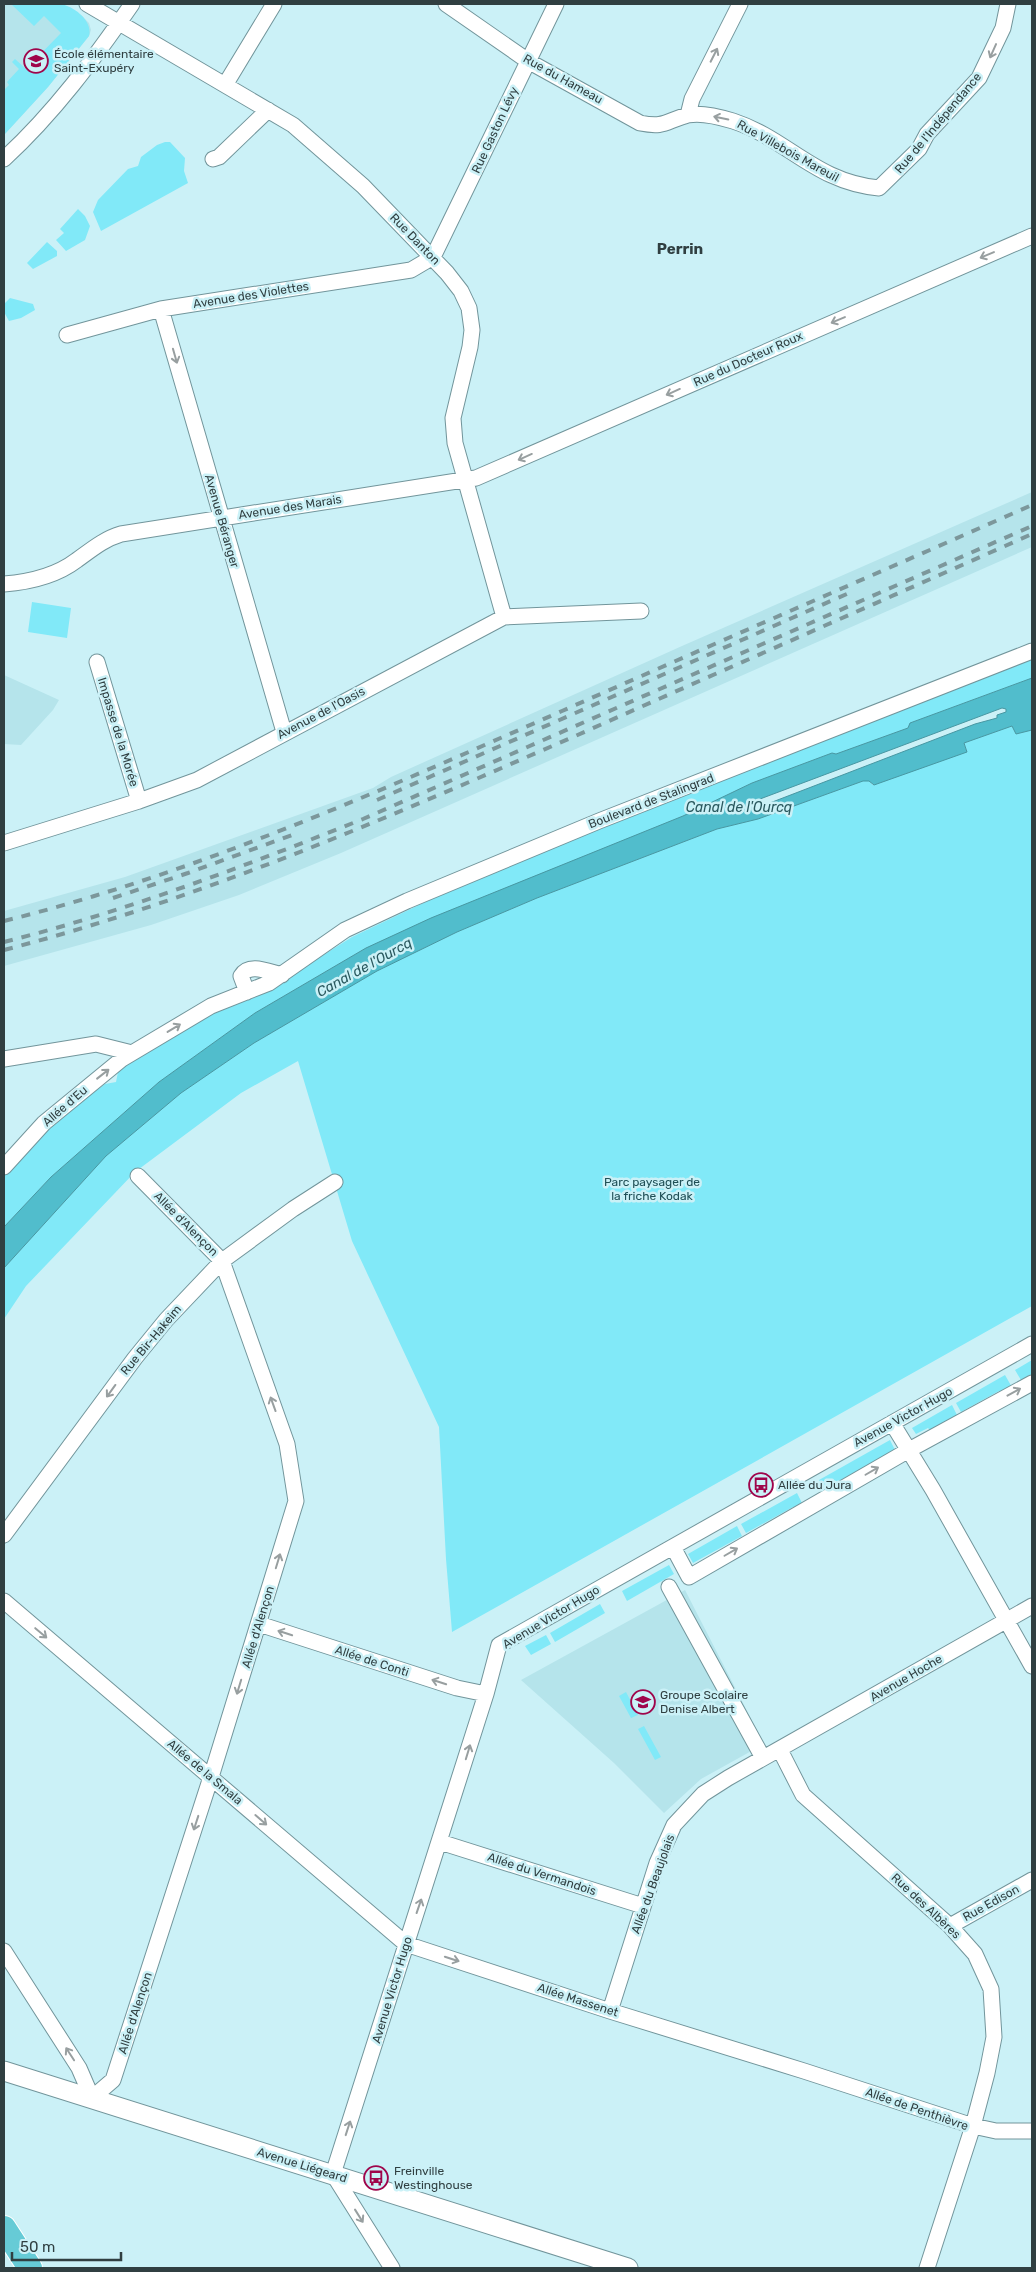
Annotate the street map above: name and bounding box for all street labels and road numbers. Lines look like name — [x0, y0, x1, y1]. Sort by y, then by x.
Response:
street label: Rue du Hameau — [521, 51, 605, 107]
street label: Rue de l'Indépendance — [892, 70, 984, 176]
street label: Rue Gaston Lévy — [469, 84, 521, 175]
street label: Rue Villebois Mareuil — [735, 117, 841, 185]
street label: Rue Danton — [387, 211, 443, 267]
street label: Avenue des Violettes — [192, 279, 310, 311]
street label: Rue du Docteur Roux — [691, 328, 805, 389]
street label: Avenue Béranger — [202, 473, 242, 570]
street label: Avenue des Marais — [237, 492, 343, 522]
street label: Impasse de la Morée — [95, 676, 141, 788]
street label: Avenue de l'Oasis — [275, 684, 367, 742]
street label: Boulevard de Stalingrad — [586, 771, 716, 831]
street label: Allée d'Eu — [40, 1083, 90, 1129]
street label: Allée d'Alençon — [151, 1189, 221, 1259]
street label: Rue Bir-Hakeim — [118, 1302, 184, 1378]
street label: Avenue Victor Hugo — [851, 1384, 955, 1450]
street label: Avenue Victor Hugo — [500, 1582, 602, 1651]
street label: Allée d'Alençon — [239, 1584, 277, 1670]
street label: Allée de Conti — [333, 1642, 411, 1680]
street label: Avenue Hoche — [867, 1652, 945, 1704]
street label: Allée de la Smala — [165, 1736, 245, 1808]
street label: Allée du Beaujolais — [629, 1832, 677, 1936]
street label: Allée du Vermandois — [486, 1850, 598, 1898]
street label: Rue des Albères — [889, 1870, 963, 1942]
street label: Rue Edison — [960, 1882, 1022, 1924]
street label: Avenue Victor Hugo — [369, 1935, 415, 2045]
street label: Allée d'Alençon — [115, 1970, 155, 2056]
street label: Allée Massenet — [536, 1980, 620, 2020]
street label: Allée de Penthièvre — [864, 2085, 971, 2133]
street label: Avenue Liégeard — [255, 2145, 349, 2185]

